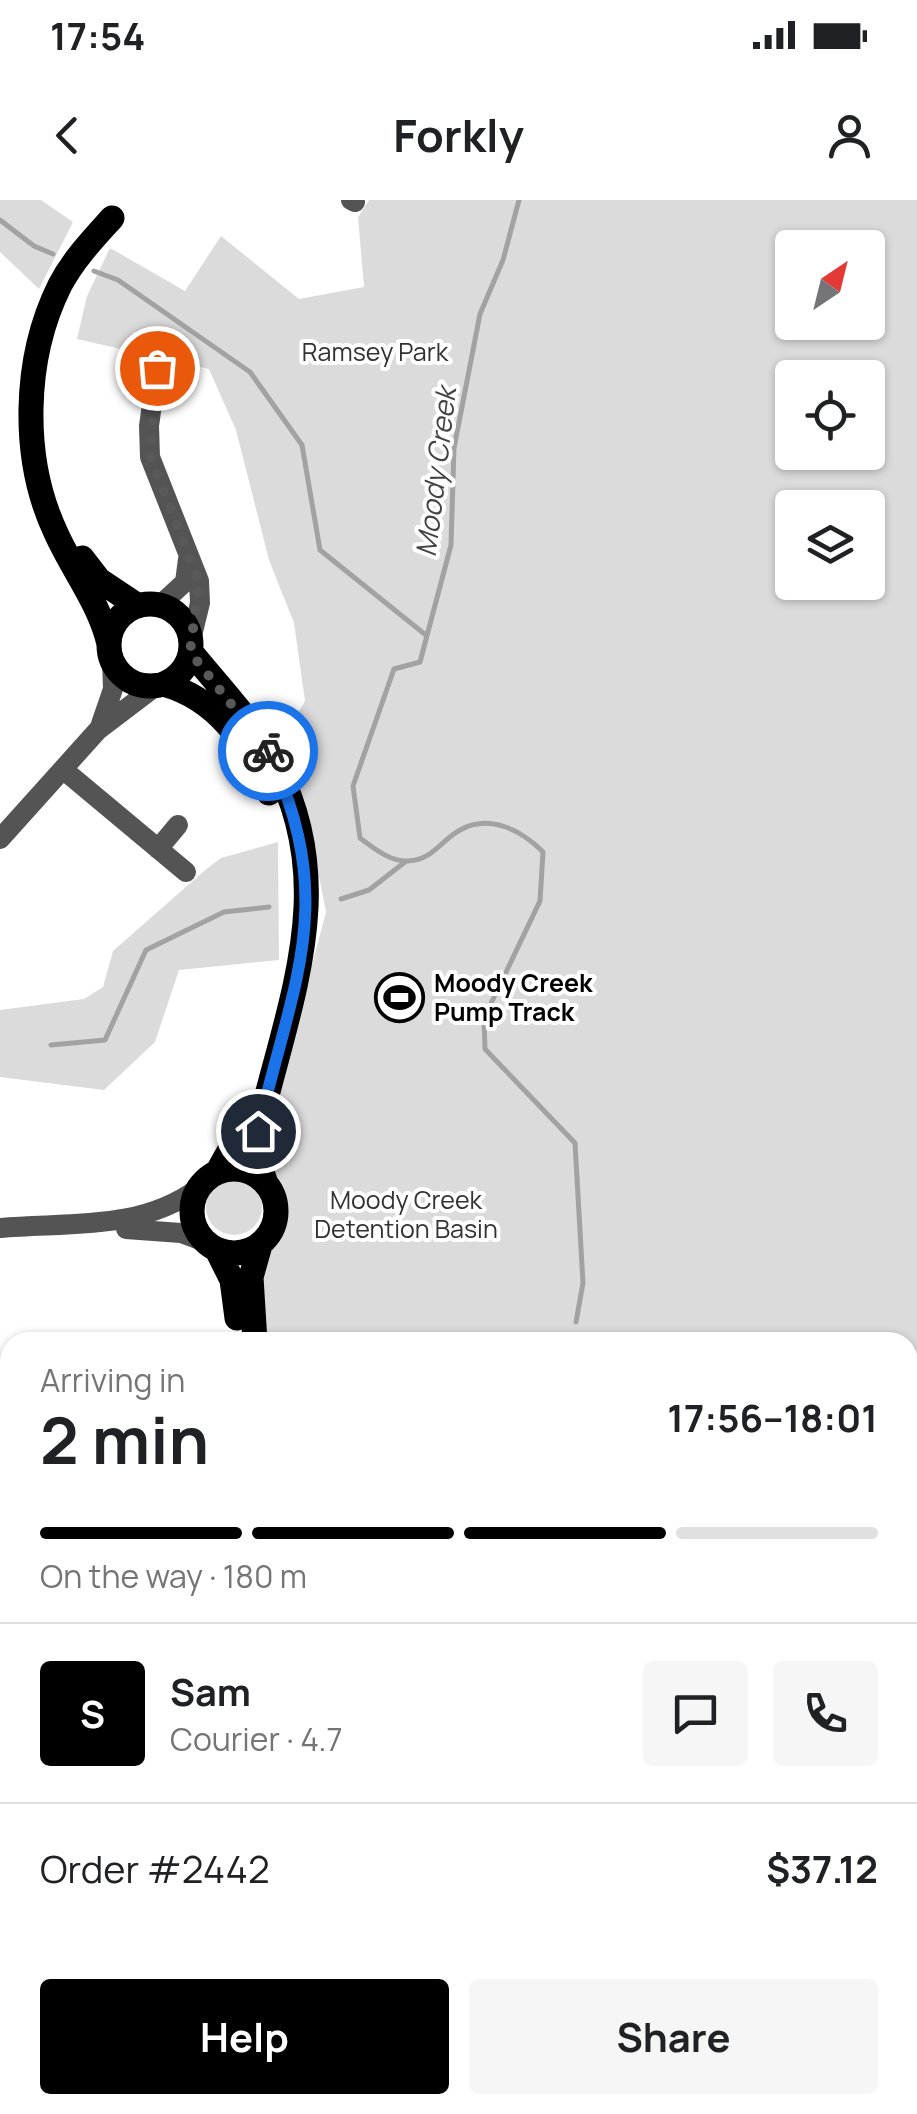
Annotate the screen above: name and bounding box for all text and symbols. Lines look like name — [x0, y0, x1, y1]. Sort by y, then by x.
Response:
text: 17:54 — [50, 9, 145, 61]
text: Forkly — [393, 104, 524, 166]
icon: back — [40, 108, 95, 163]
icon: person — [822, 108, 877, 163]
north arrow — [775, 230, 885, 340]
map controls — [775, 230, 885, 600]
pin — [115, 326, 200, 411]
park label: Ramsey Park — [302, 334, 449, 369]
icon: bag — [130, 341, 185, 396]
button: locate — [775, 360, 885, 470]
water label: Moody Creek — [406, 381, 465, 559]
button: layers — [775, 490, 885, 600]
courier — [218, 701, 318, 801]
icon: bike — [241, 724, 296, 779]
place label: Moody Creek Pump Track — [434, 965, 593, 1029]
sports icon: Moody Creek Pump Track — [373, 971, 425, 1023]
pin — [216, 1089, 301, 1174]
icon: home — [231, 1104, 286, 1159]
park label: Moody Creek Detention Basin — [314, 1182, 498, 1246]
text: Arriving in — [40, 1358, 185, 1402]
text: 17:56–18:01 — [667, 1391, 878, 1443]
text: 2 min — [40, 1395, 209, 1484]
text: On the way · 180 m — [40, 1554, 307, 1598]
button: chat — [643, 1661, 748, 1766]
button: phone — [773, 1661, 878, 1766]
text: Sam — [170, 1665, 251, 1717]
text: S — [80, 1687, 105, 1739]
text: Courier · 4.7 — [170, 1717, 343, 1761]
text: Order #2442 — [40, 1842, 270, 1894]
text: $37.12 — [766, 1842, 878, 1894]
button: Help — [40, 1979, 449, 2094]
button: Share — [469, 1979, 878, 2094]

